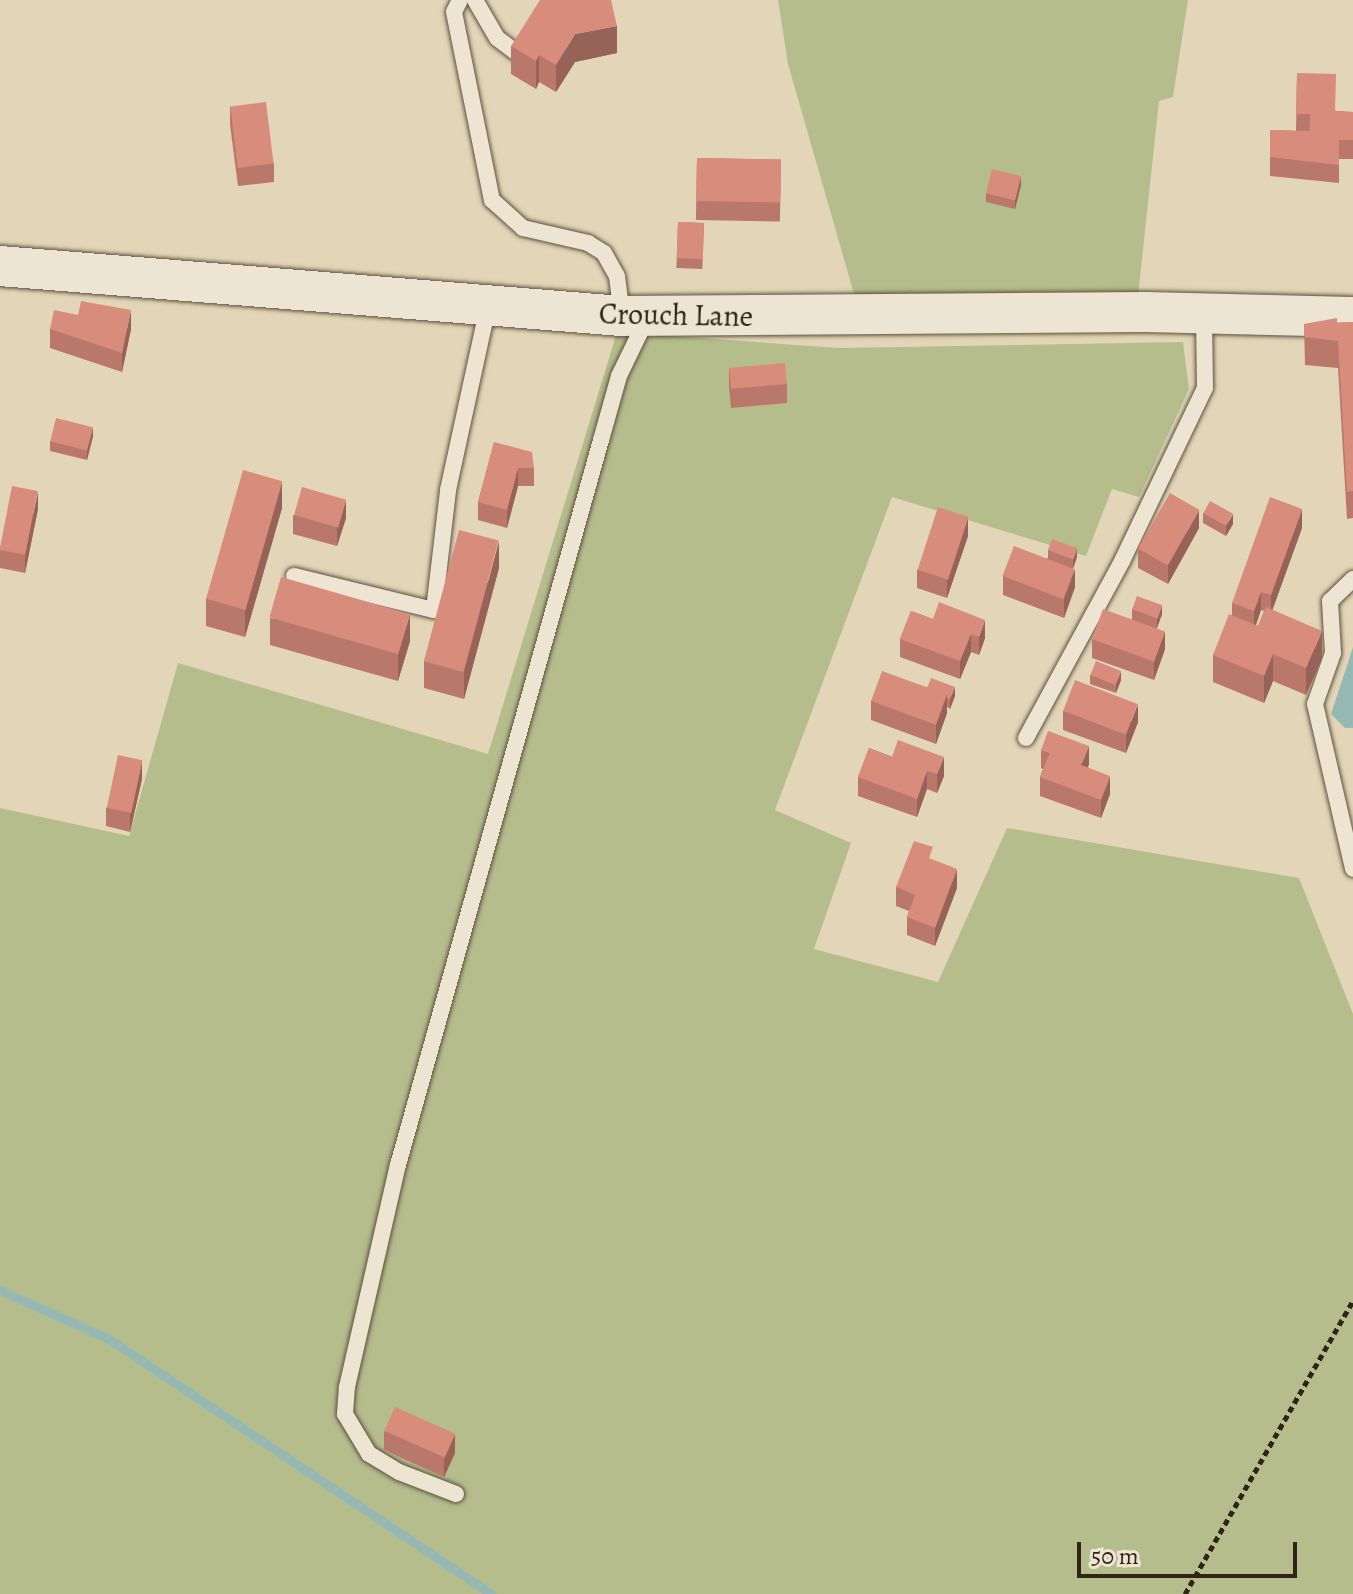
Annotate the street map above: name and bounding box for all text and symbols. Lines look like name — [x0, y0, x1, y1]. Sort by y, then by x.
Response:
street label: Crouch Lane — [599, 296, 753, 334]
scale bar — [1081, 1526, 1301, 1576]
text: 50 m — [1091, 1540, 1139, 1572]

